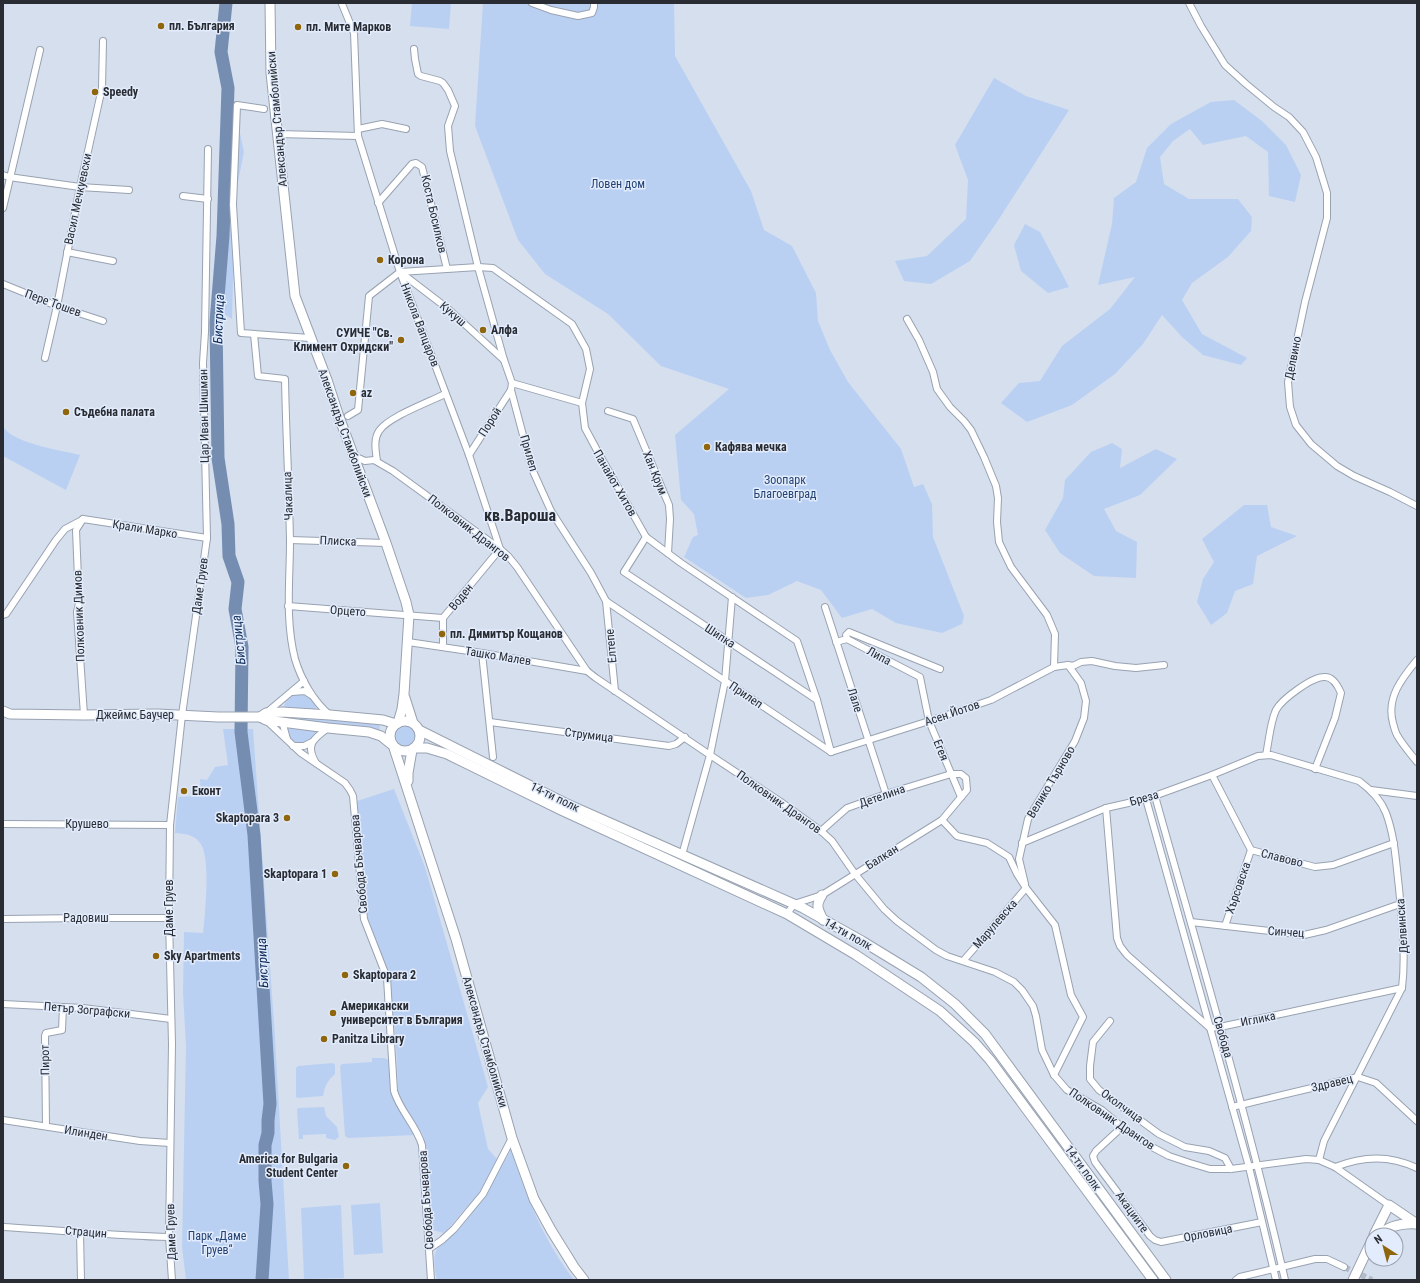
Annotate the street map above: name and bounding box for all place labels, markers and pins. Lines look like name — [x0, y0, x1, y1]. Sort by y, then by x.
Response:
place label: пл. България — [169, 19, 235, 33]
place label: пл. Мите Марков — [306, 20, 391, 34]
marker: пл. България — [156, 21, 166, 31]
marker: пл. Мите Марков — [293, 22, 303, 32]
place label: Speedy — [103, 85, 139, 99]
marker: Speedy — [90, 87, 100, 97]
place label: Корона — [388, 253, 424, 267]
marker: Корона — [375, 255, 385, 265]
place label: Алфа — [491, 323, 518, 337]
marker: Алфа — [478, 325, 488, 335]
place label: СУИЧЕ "Св. Климент Охридски" — [294, 326, 393, 354]
marker: СУИЧЕ "Св. Климент Охридски" — [396, 335, 406, 345]
place label: az — [361, 386, 372, 400]
marker: az — [348, 388, 358, 398]
place label: Съдебна палата — [74, 405, 155, 419]
marker: Съдебна палата — [61, 407, 71, 417]
place label: Кафява мечка — [715, 440, 787, 454]
marker: Кафява мечка — [702, 442, 712, 452]
place label: пл. Димитър Кощанов — [450, 627, 563, 641]
marker: пл. Димитър Кощанов — [437, 629, 447, 639]
place label: Еконт — [192, 784, 222, 798]
marker: Еконт — [179, 786, 189, 796]
place label: Skaptopara 3 — [216, 811, 279, 825]
marker: Skaptopara 3 — [282, 813, 292, 823]
place label: Skaptopara 1 — [264, 867, 327, 881]
marker: Skaptopara 1 — [330, 869, 340, 879]
place label: Sky Apartments — [164, 949, 241, 963]
marker: Sky Apartments — [151, 951, 161, 961]
place label: Skaptopara 2 — [353, 968, 416, 982]
marker: Skaptopara 2 — [340, 970, 350, 980]
place label: Американски университет в България — [341, 999, 463, 1027]
marker: Американски университет в България — [328, 1008, 338, 1018]
place label: Panitza Library — [332, 1032, 405, 1046]
marker: Panitza Library — [319, 1034, 329, 1044]
place label: America for Bulgaria Student Center — [239, 1152, 338, 1180]
marker: America for Bulgaria Student Center — [341, 1161, 351, 1171]

